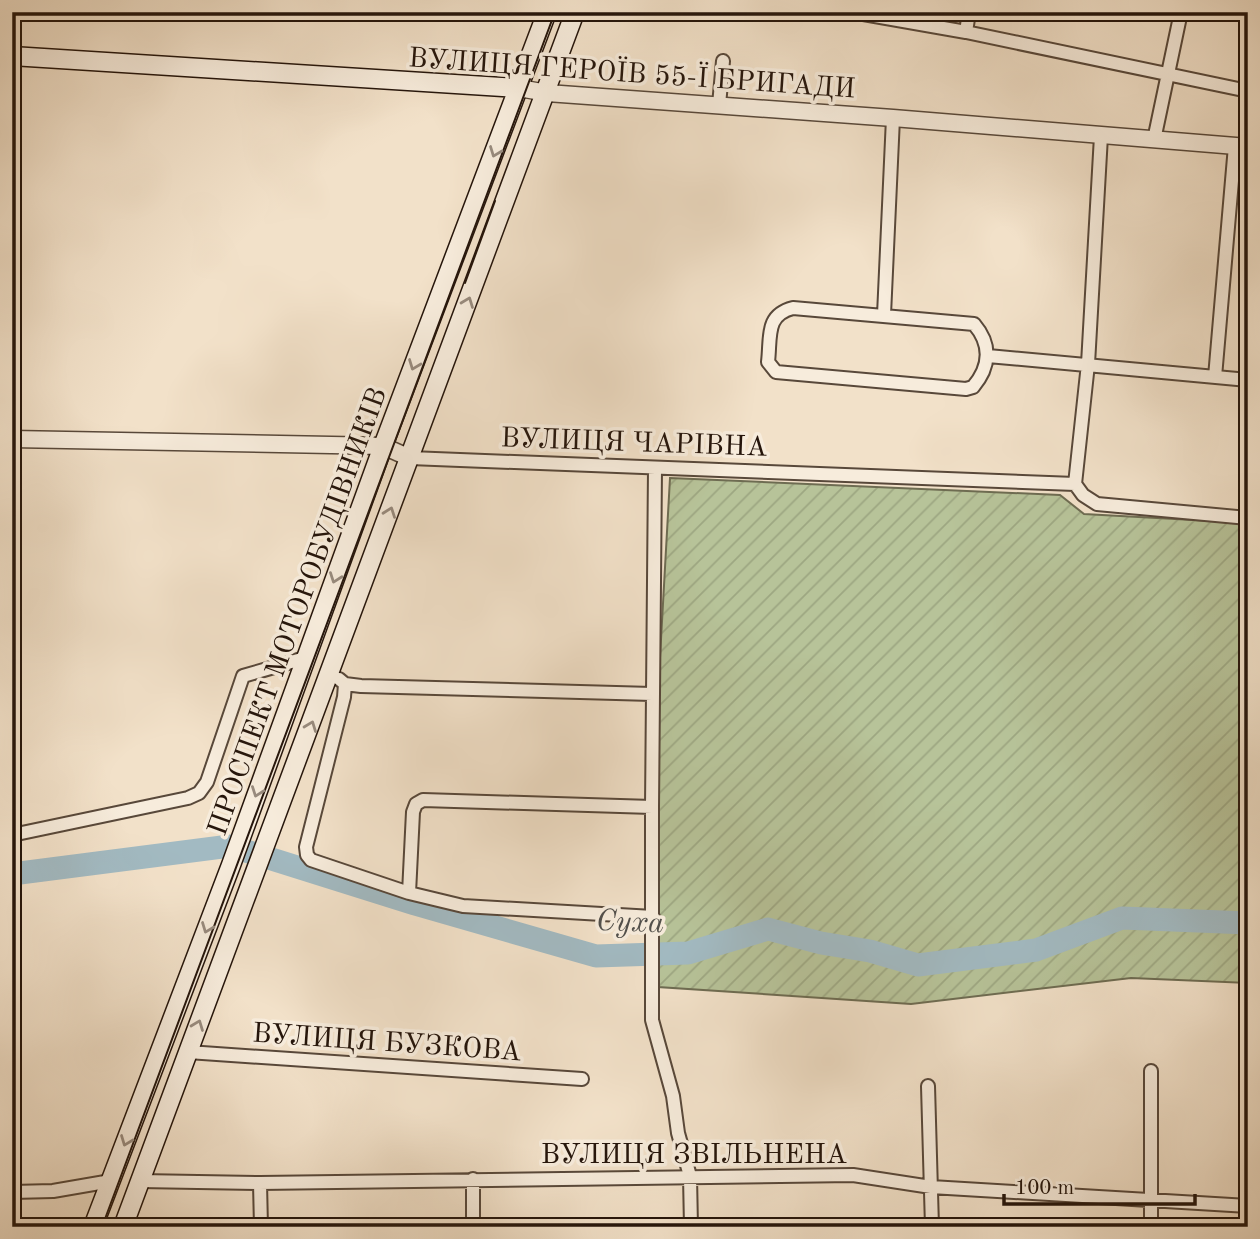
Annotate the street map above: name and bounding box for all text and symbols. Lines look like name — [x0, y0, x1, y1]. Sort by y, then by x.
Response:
street label: ВУЛИЦЯ ГЕРОЇВ 55-Ї БРИГАДИ — [407, 41, 857, 105]
one-way arrow — [489, 145, 503, 158]
one-way arrow — [460, 297, 474, 309]
one-way arrow — [408, 358, 422, 370]
street label: ПРОСПЕКТ МОТОРОБУДІВНИКІВ — [204, 384, 393, 840]
street label: ВУЛИЦЯ ЧАРІВНА — [500, 425, 768, 463]
one-way arrow — [382, 507, 396, 519]
one-way arrow — [329, 571, 343, 583]
one-way arrow — [302, 720, 316, 732]
one-way arrow — [251, 785, 265, 797]
water label: Суха — [595, 907, 665, 939]
one-way arrow — [201, 922, 215, 934]
one-way arrow — [190, 1020, 204, 1032]
street label: ВУЛИЦЯ БУЗКОВА — [251, 1021, 522, 1067]
one-way arrow — [120, 1134, 134, 1146]
street label: ВУЛИЦЯ ЗВІЛЬНЕНА — [541, 1142, 847, 1170]
scale bar — [1004, 1162, 1195, 1206]
text: 100 m — [1015, 1178, 1074, 1199]

